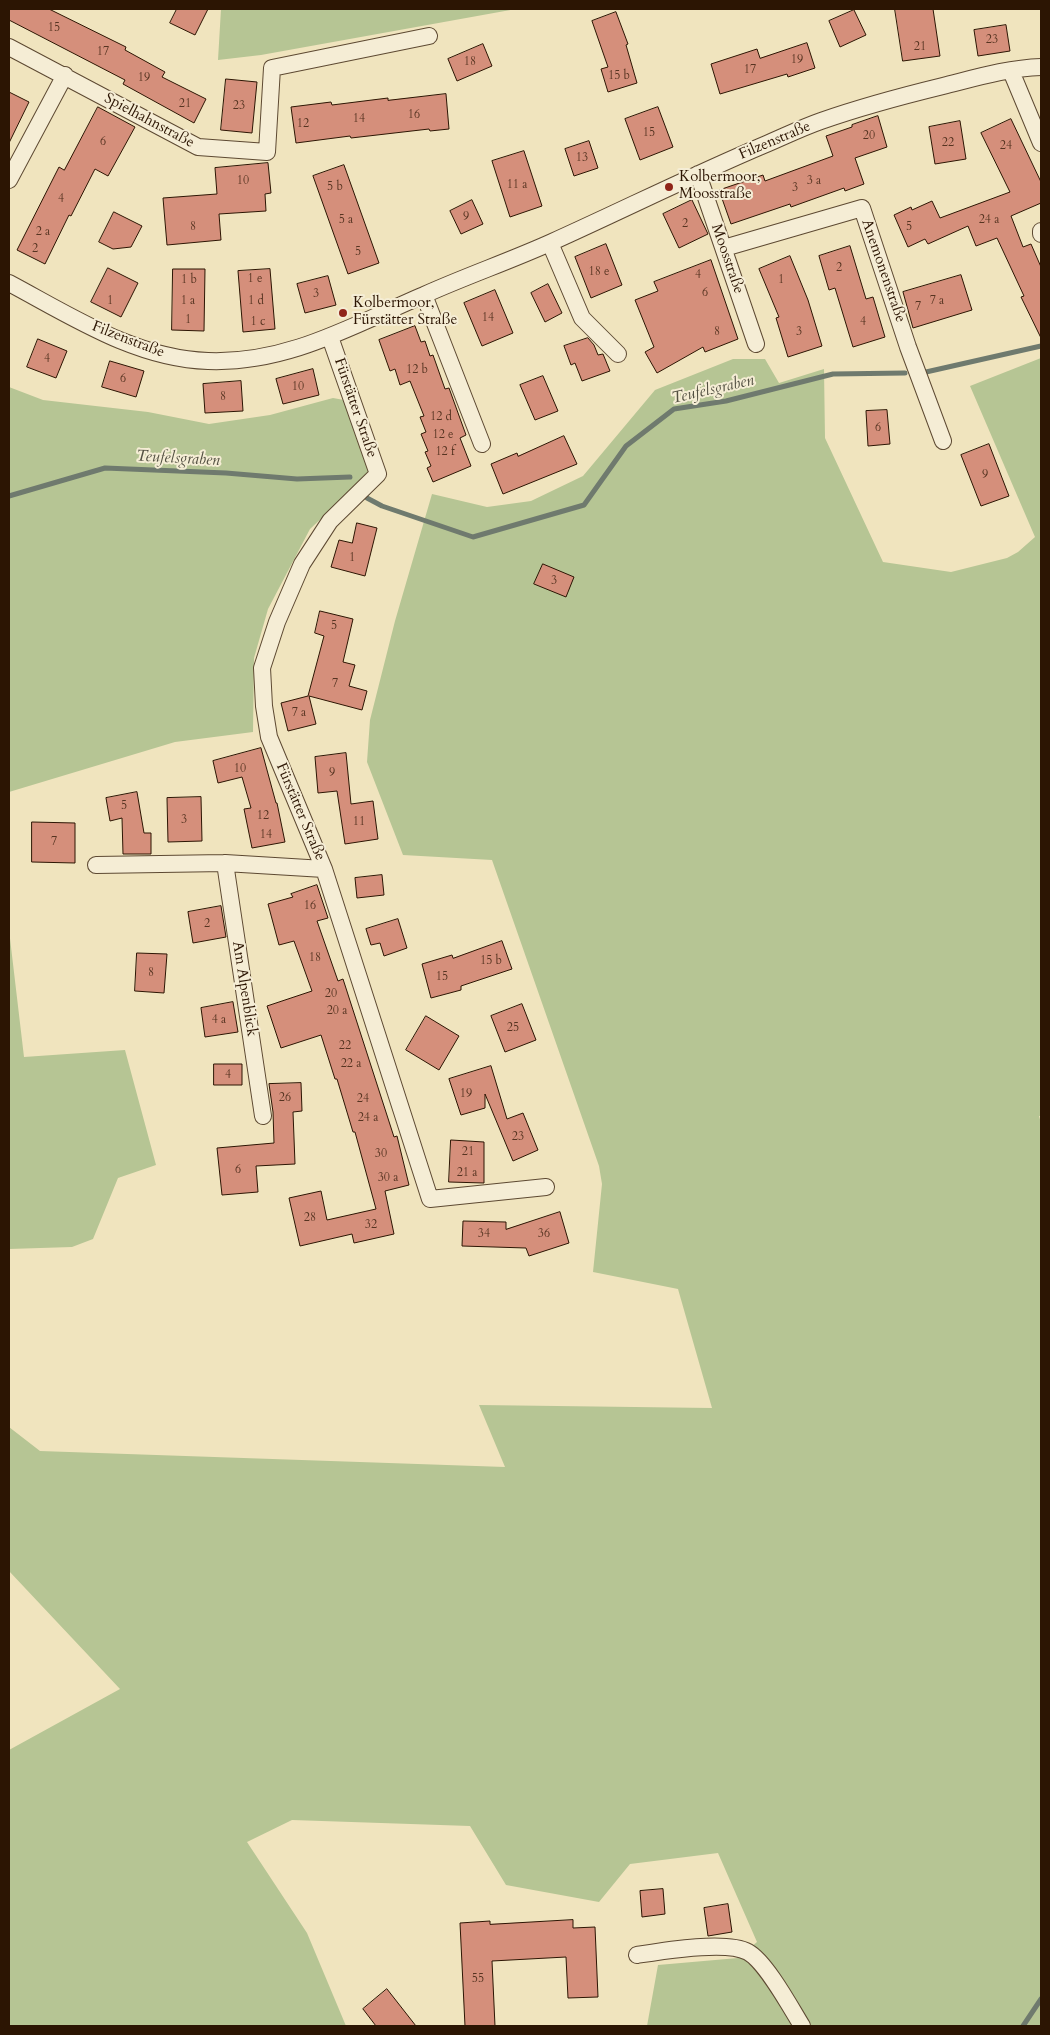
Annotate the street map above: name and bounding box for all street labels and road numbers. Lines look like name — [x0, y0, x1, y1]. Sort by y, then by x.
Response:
street label: Spielhahnstraße — [101, 90, 197, 152]
street label: Filzenstraße — [736, 118, 814, 164]
street label: Anemonenstraße — [857, 217, 909, 325]
street label: Moosstraße — [707, 222, 747, 296]
street label: Filzenstraße — [89, 318, 167, 362]
street label: Fürstätter Straße — [330, 356, 380, 460]
street label: Fürstätter Straße — [271, 760, 329, 864]
street label: Am Alpenblick — [228, 940, 260, 1038]

